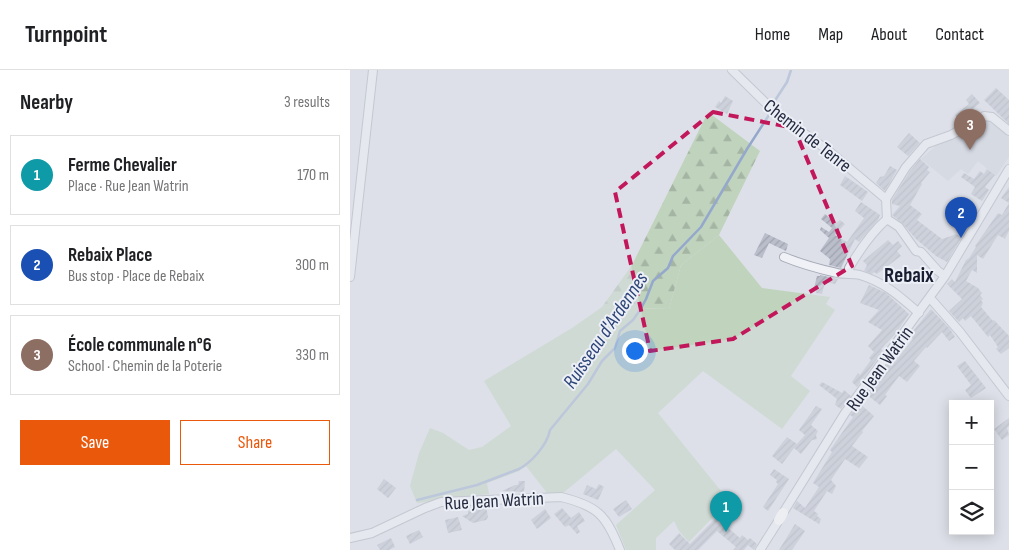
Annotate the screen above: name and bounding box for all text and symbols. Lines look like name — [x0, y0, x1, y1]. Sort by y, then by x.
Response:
text: Turnpoint — [25, 20, 107, 49]
text: Home — [755, 24, 790, 45]
text: Map — [818, 24, 843, 45]
text: About — [871, 24, 907, 45]
text: Contact — [935, 24, 984, 45]
text: Nearby — [20, 90, 73, 115]
text: 3 results — [284, 93, 330, 112]
street label: Chemin de Tenre — [758, 95, 856, 178]
pin: 3 — [954, 109, 986, 150]
text: Ferme Chevalier — [68, 154, 177, 177]
text: 1 — [34, 166, 40, 185]
text: 170 m — [297, 166, 329, 185]
text: Place · Rue Jean Watrin — [68, 177, 189, 196]
pin: 2 — [945, 197, 977, 238]
text: Rebaix Place — [68, 244, 152, 267]
text: 2 — [33, 256, 41, 275]
text: 300 m — [295, 256, 329, 275]
district label: Rebaix — [884, 263, 934, 288]
text: Bus stop · Place de Rebaix — [68, 267, 204, 286]
water label: Ruisseau d'Ardennes — [558, 268, 653, 393]
street label: Rue Jean Watrin — [842, 322, 919, 416]
text: École communale n°6 — [68, 334, 212, 357]
your location — [622, 338, 648, 364]
text: 3 — [33, 346, 41, 365]
text: 330 m — [296, 346, 329, 365]
text: School · Chemin de la Poterie — [68, 357, 222, 376]
map controls — [949, 400, 994, 535]
button: + — [949, 400, 994, 445]
button: Save — [20, 420, 170, 465]
button: Share — [180, 420, 330, 465]
button: − — [949, 445, 994, 490]
street label: Rue Jean Watrin — [444, 487, 544, 516]
button: layers — [949, 490, 994, 535]
pin: 1 — [710, 491, 742, 532]

